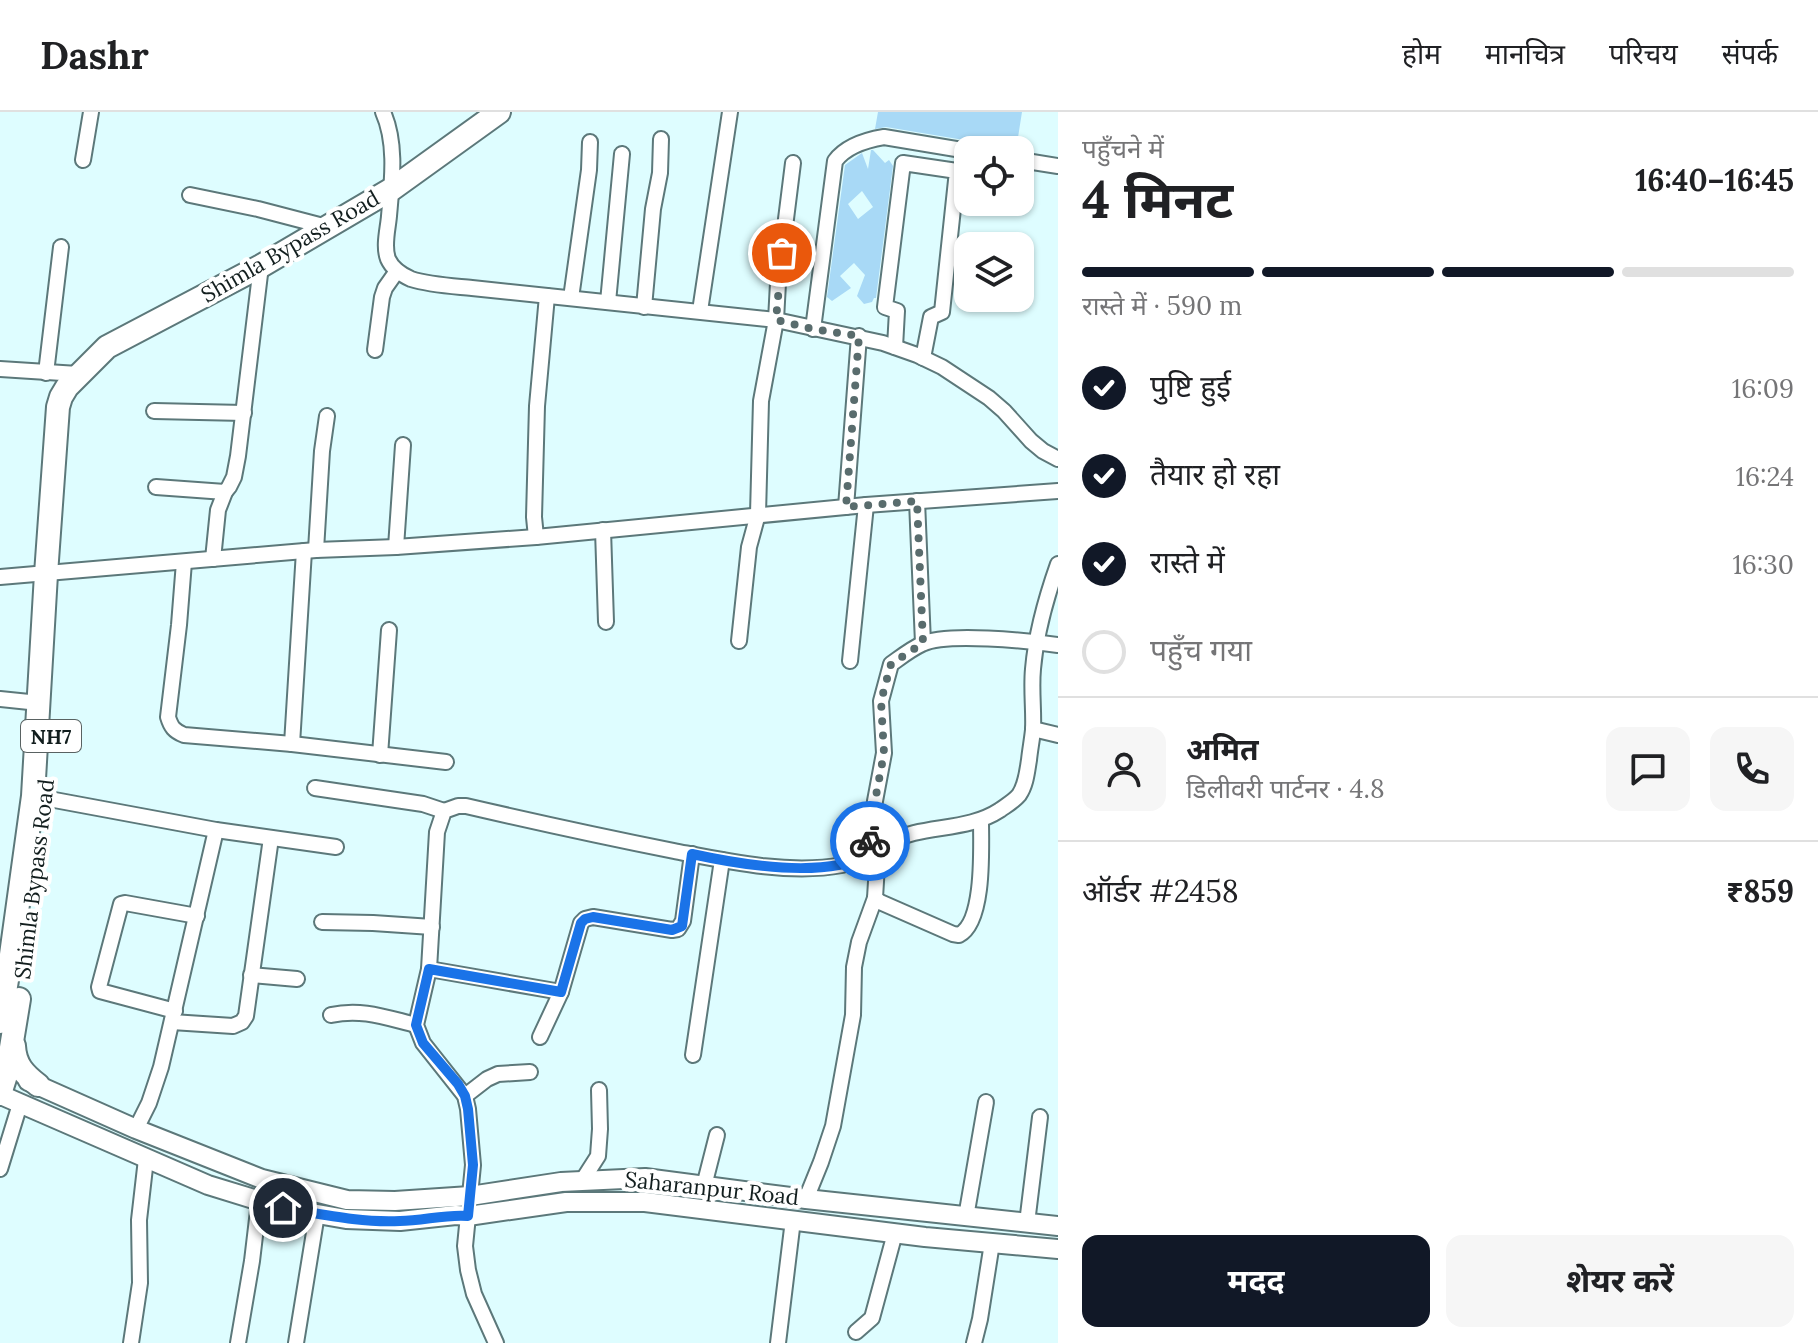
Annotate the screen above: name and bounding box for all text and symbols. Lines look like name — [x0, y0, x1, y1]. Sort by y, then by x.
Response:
text: Dashr — [40, 31, 149, 79]
text: होम — [1402, 36, 1441, 72]
text: मानचित्र — [1485, 36, 1565, 72]
text: परिचय — [1609, 36, 1678, 72]
text: संपर्क — [1722, 36, 1778, 72]
text: पहुँचने में — [1082, 132, 1164, 165]
map controls — [954, 136, 1034, 312]
button: locate — [954, 136, 1034, 216]
text: 16:40–16:45 — [1635, 161, 1794, 199]
text: 4 मिनट — [1082, 166, 1233, 232]
street label: Shimla Bypass Road — [196, 184, 384, 308]
pin — [748, 219, 816, 287]
icon: bag — [760, 231, 804, 275]
button: layers — [954, 232, 1034, 312]
text: रास्ते में · 590 m — [1082, 289, 1242, 322]
icon: check — [1082, 366, 1126, 410]
text: पुष्टि हुई — [1150, 367, 1231, 405]
text: 16:09 — [1732, 372, 1794, 405]
icon: check — [1082, 454, 1126, 498]
text: तैयार हो रहा — [1150, 455, 1280, 493]
text: 16:24 — [1736, 460, 1794, 493]
icon: check — [1082, 542, 1126, 586]
text: रास्ते में — [1150, 543, 1225, 581]
text: 16:30 — [1732, 548, 1794, 581]
text: पहुँच गया — [1150, 631, 1252, 669]
road number: NH7 — [21, 720, 81, 752]
button: person — [1082, 727, 1166, 811]
button: chat — [1606, 727, 1690, 811]
button: phone — [1710, 727, 1794, 811]
text: अमित — [1186, 730, 1259, 768]
text: डिलीवरी पार्टनर · 4.8 — [1186, 772, 1385, 805]
street label: Shimla Bypass Road — [8, 777, 60, 981]
courier — [830, 801, 910, 881]
icon: bike — [848, 819, 892, 863]
text: ऑर्डर #2458 — [1082, 872, 1239, 910]
text: ₹859 — [1726, 872, 1794, 910]
street label: Saharanpur Road — [623, 1165, 801, 1211]
pin — [249, 1174, 317, 1242]
icon: home — [261, 1186, 305, 1230]
button: मदद — [1082, 1235, 1430, 1327]
button: शेयर करें — [1446, 1235, 1794, 1327]

